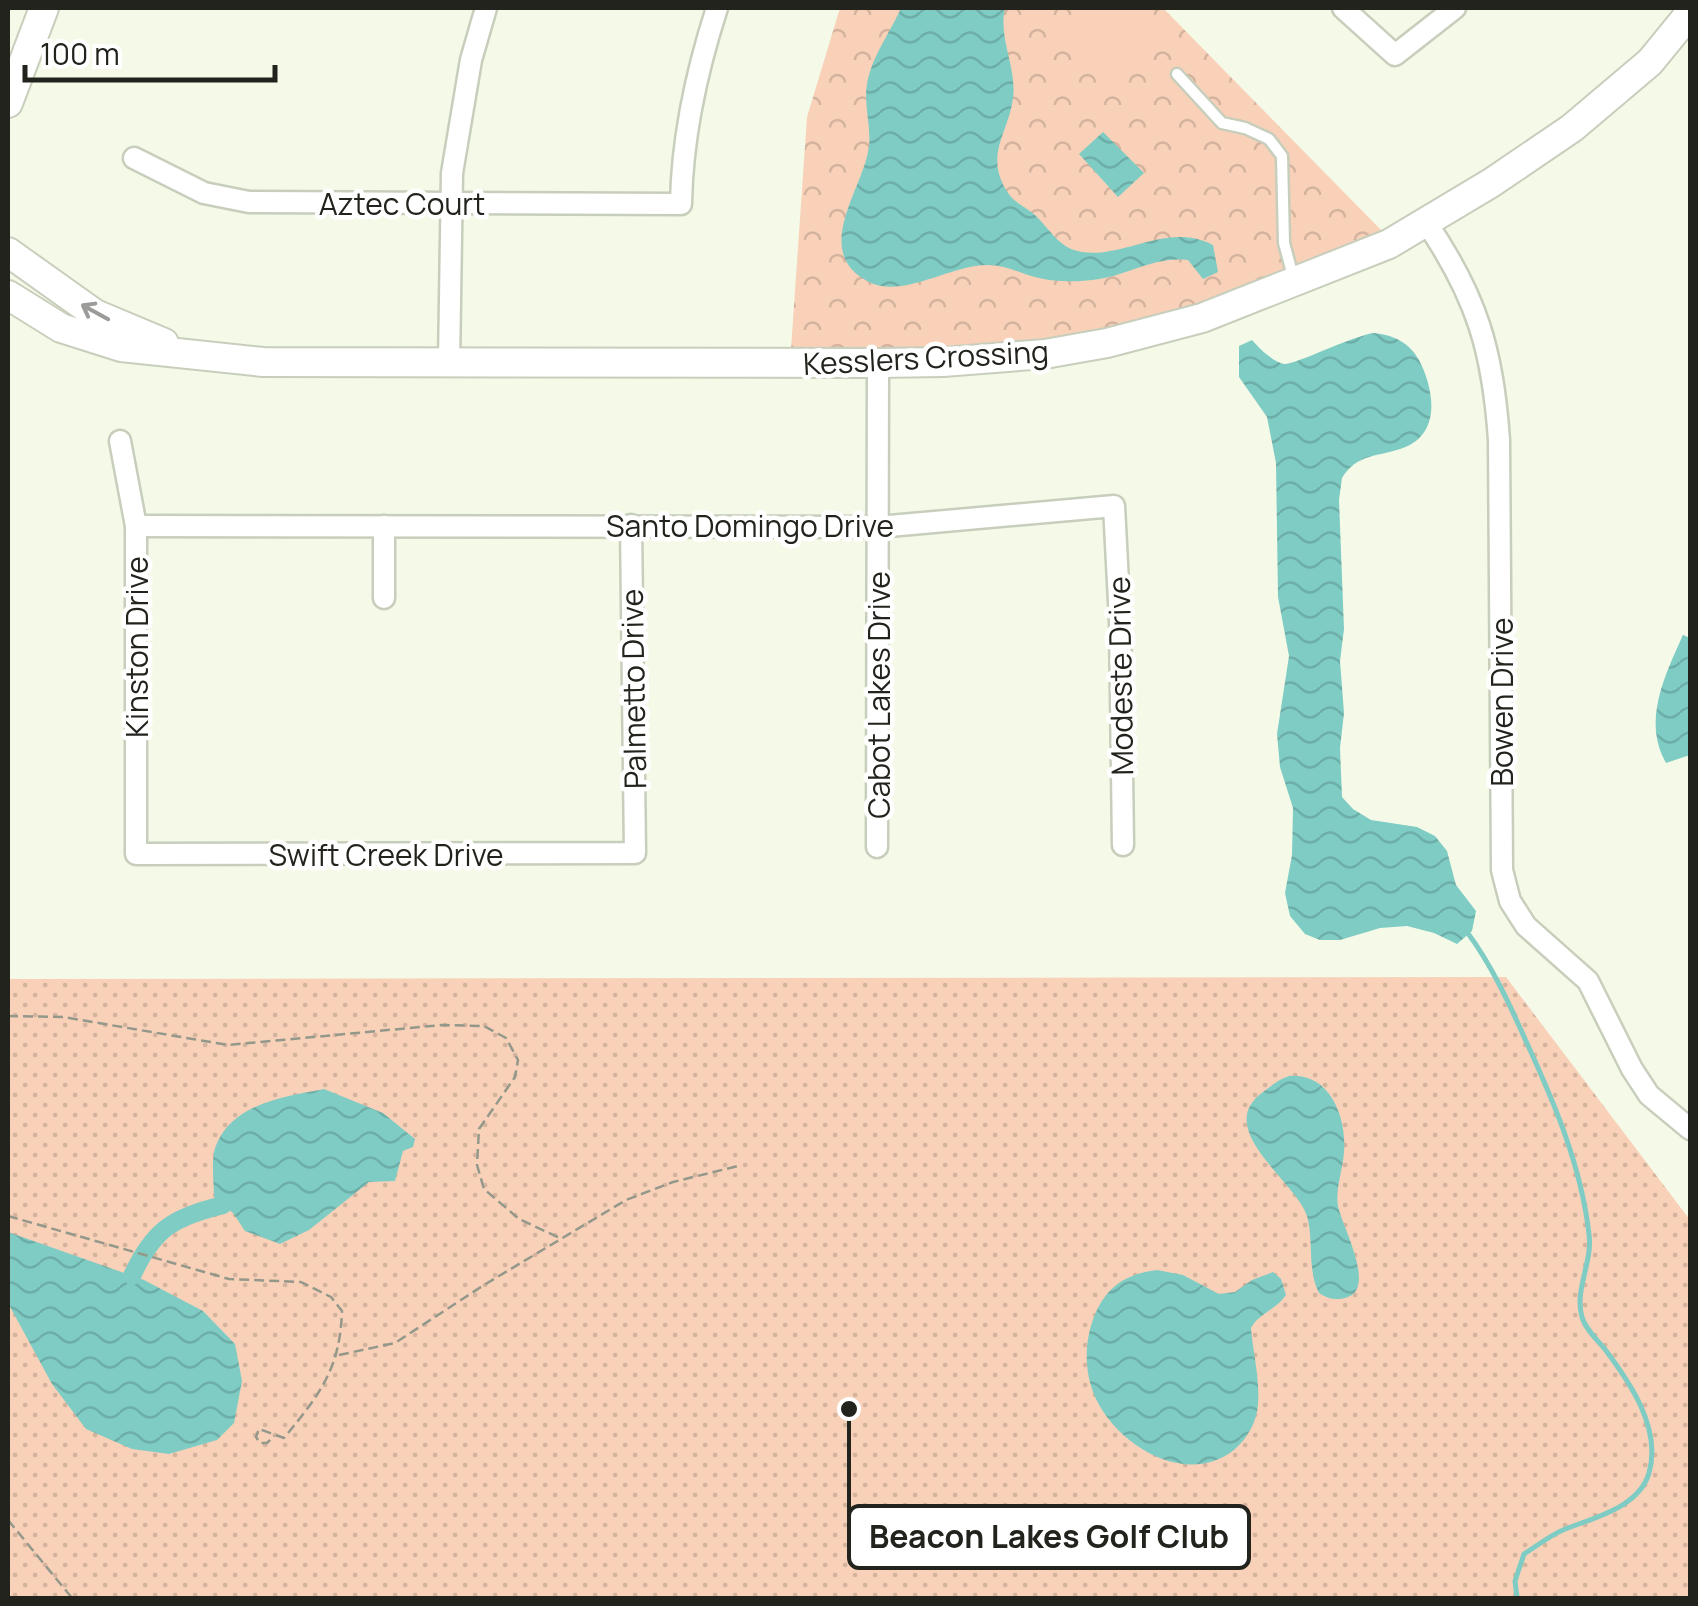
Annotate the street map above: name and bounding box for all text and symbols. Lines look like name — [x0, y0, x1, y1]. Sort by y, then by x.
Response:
scale bar — [25, 20, 275, 82]
text: 100 m — [40, 33, 120, 74]
street label: Aztec Court — [319, 183, 485, 224]
one-way arrow — [81, 301, 110, 321]
street label: Kesslers Crossing — [802, 330, 1050, 384]
street label: Santo Domingo Drive — [606, 505, 894, 546]
street label: Kinston Drive — [116, 556, 157, 738]
street label: Cabot Lakes Drive — [858, 571, 899, 819]
street label: Modeste Drive — [1098, 576, 1142, 776]
street label: Palmetto Drive — [611, 589, 655, 789]
street label: Bowen Drive — [1481, 617, 1522, 787]
street label: Swift Creek Drive — [268, 834, 504, 875]
callout: Beacon Lakes Golf Club — [849, 1506, 1249, 1568]
text: Beacon Lakes Golf Club — [869, 1514, 1229, 1558]

